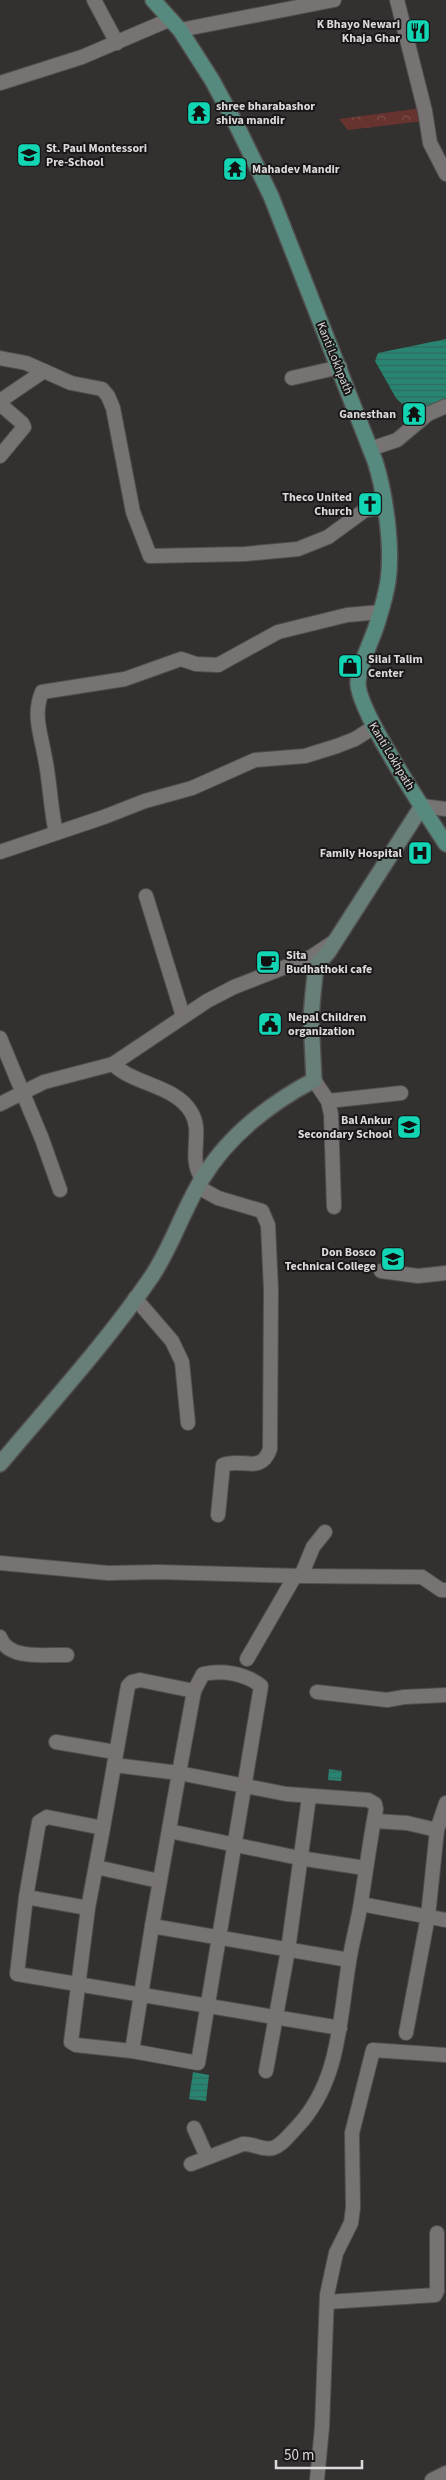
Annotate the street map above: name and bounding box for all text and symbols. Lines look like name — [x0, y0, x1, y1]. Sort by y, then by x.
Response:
place label: K Bhayo Newari Khaja Ghar — [317, 16, 400, 47]
restaurant icon: K Bhayo Newari Khaja Ghar — [405, 18, 431, 44]
place label: shree bharabashor shiva mandir — [216, 98, 315, 129]
temple icon: shree bharabashor shiva mandir — [186, 100, 212, 126]
place label: St. Paul Montessori Pre-School — [46, 140, 147, 171]
school or university icon: St. Paul Montessori Pre-School — [16, 142, 42, 168]
temple icon: Mahadev Mandir — [222, 156, 248, 182]
place label: Mahadev Mandir — [252, 161, 340, 178]
street label: Kanti Lokhpath — [312, 319, 357, 397]
temple icon: Ganesthan — [401, 401, 427, 427]
place label: Ganesthan — [339, 406, 396, 423]
place label: Theco United Church — [282, 489, 352, 520]
church icon: Theco United Church — [357, 491, 383, 517]
place label: Silai Talim Center — [368, 651, 423, 682]
shop icon: Silai Talim Center — [337, 653, 363, 679]
street label: Kanti Lokhpath — [365, 719, 419, 793]
hospital icon: Family Hospital — [407, 840, 433, 866]
place label: Family Hospital — [320, 845, 403, 862]
place label: Sita Budhathoki cafe — [286, 947, 372, 978]
cafe icon: Sita Budhathoki cafe — [255, 949, 281, 975]
place label: Nepal Children organization — [288, 1009, 366, 1040]
public building icon: Nepal Children organization — [257, 1011, 283, 1037]
place label: Bal Ankur Secondary School — [298, 1112, 393, 1143]
school or university icon: Bal Ankur Secondary School — [396, 1114, 422, 1140]
place label: Don Bosco Technical College — [285, 1244, 376, 1275]
school or university icon: Don Bosco Technical College — [380, 1246, 406, 1272]
scale bar — [276, 2438, 362, 2470]
text: 50 m — [284, 2445, 314, 2466]

